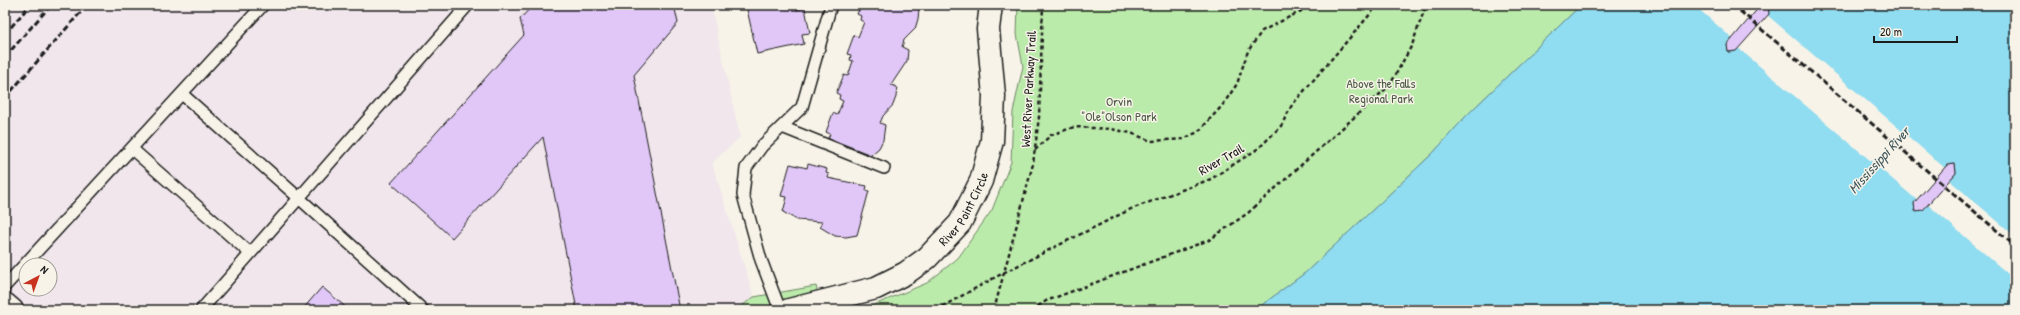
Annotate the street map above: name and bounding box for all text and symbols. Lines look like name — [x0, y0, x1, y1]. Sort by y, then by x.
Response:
scale bar — [1874, 18, 1957, 44]
text: 20 m — [1880, 23, 1902, 40]
street label: West River Parkway Trail — [1016, 30, 1040, 148]
park label: Above the Falls Regional Park — [1347, 74, 1415, 107]
park label: Orvin "Ole"Olson Park — [1081, 92, 1157, 125]
water label: Mississippi River — [1844, 121, 1916, 198]
street label: River Trail — [1195, 139, 1248, 179]
street label: River Point Circle — [934, 170, 992, 250]
north arrow — [18, 257, 58, 297]
text: N — [38, 262, 51, 277]

